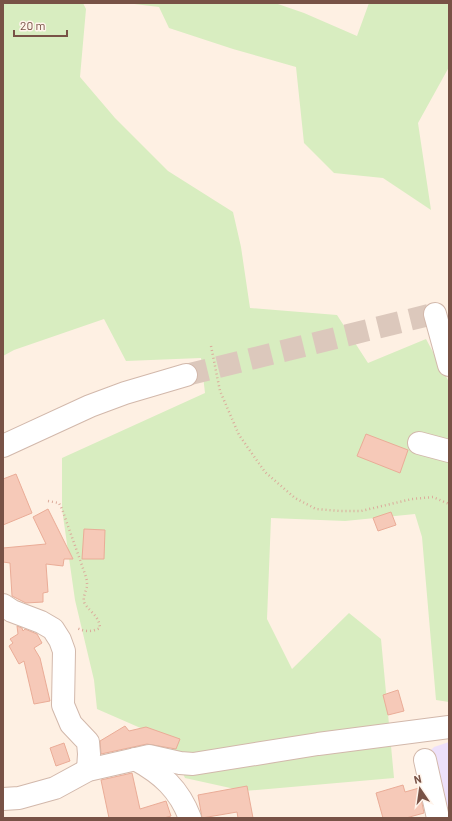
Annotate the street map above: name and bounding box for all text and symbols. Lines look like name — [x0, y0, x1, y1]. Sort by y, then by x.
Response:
scale bar — [14, 12, 67, 38]
text: 20 m — [20, 18, 46, 32]
north arrow — [400, 769, 440, 809]
text: N — [413, 772, 423, 786]

